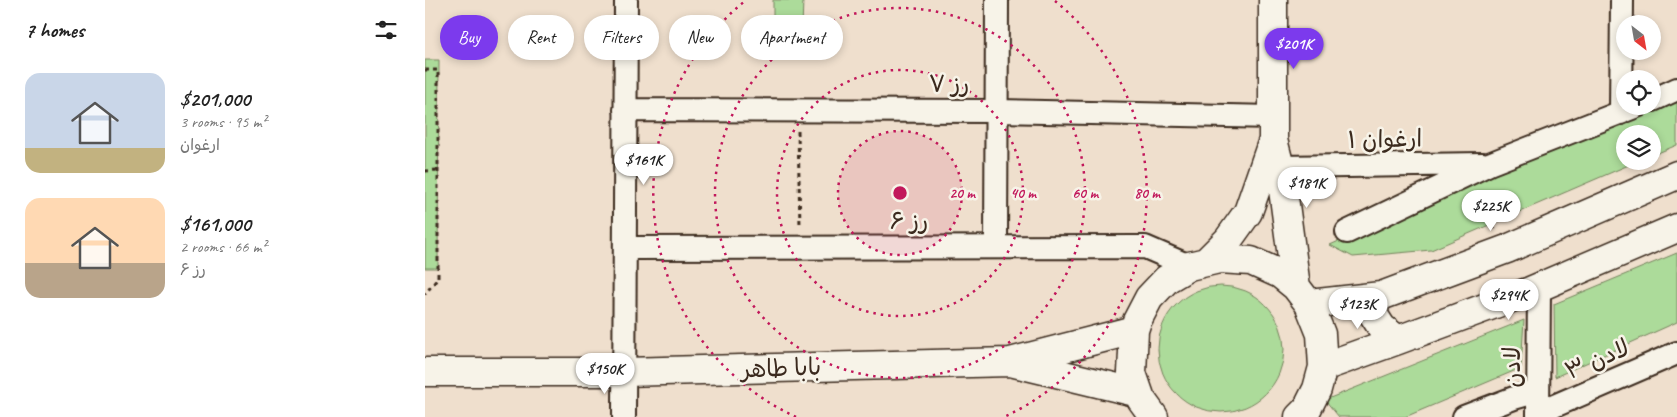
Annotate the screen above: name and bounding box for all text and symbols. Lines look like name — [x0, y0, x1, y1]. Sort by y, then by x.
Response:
chip: Buy — [440, 15, 498, 60]
chip: Rent — [508, 15, 574, 60]
chip: Filters — [584, 15, 659, 60]
chip: New — [669, 15, 731, 60]
chip: Apartment — [741, 15, 843, 60]
north arrow — [1616, 15, 1661, 60]
map controls — [1616, 15, 1661, 170]
icon: filters — [372, 16, 400, 44]
text: 7 homes — [25, 17, 84, 43]
pin: $201K — [1259, 28, 1329, 70]
text: $201K — [1276, 34, 1312, 54]
street label: رز ۷ — [928, 69, 970, 99]
button: locate — [1616, 70, 1661, 115]
text: $201,000 — [180, 86, 250, 112]
icon: home — [65, 93, 125, 153]
text: 3 rooms · 95 m² — [180, 112, 266, 132]
street label: ارغوان ۱ — [1347, 123, 1423, 155]
button: layers — [1616, 125, 1661, 170]
text: ارغوان — [180, 135, 220, 155]
pin: $161K — [609, 144, 679, 186]
text: $161K — [625, 150, 663, 170]
pin: $181K — [1272, 166, 1342, 209]
text: $181K — [1289, 173, 1325, 193]
centre of rings — [891, 184, 909, 202]
text: 20 m — [949, 184, 976, 203]
text: 40 m — [1010, 184, 1037, 203]
text: 60 m — [1072, 184, 1099, 203]
text: 80 m — [1134, 184, 1161, 203]
pin: $225K — [1456, 190, 1526, 232]
text: $225K — [1473, 196, 1509, 216]
street label: رز ۶ — [890, 206, 928, 236]
text: $161,000 — [180, 211, 251, 237]
icon: home — [65, 218, 125, 278]
text: 2 rooms · 66 m² — [180, 237, 266, 257]
text: رز ۶ — [180, 260, 206, 280]
pin: $294K — [1474, 278, 1544, 321]
text: $294K — [1491, 285, 1527, 305]
pin: $123K — [1323, 288, 1393, 330]
text: $123K — [1340, 294, 1376, 314]
street label: لادن ۳ — [1560, 332, 1634, 386]
street label: لادن — [1497, 346, 1527, 388]
pin: $150K — [570, 352, 640, 395]
street label: بابا طاهر — [738, 352, 822, 384]
text: $150K — [587, 359, 623, 379]

